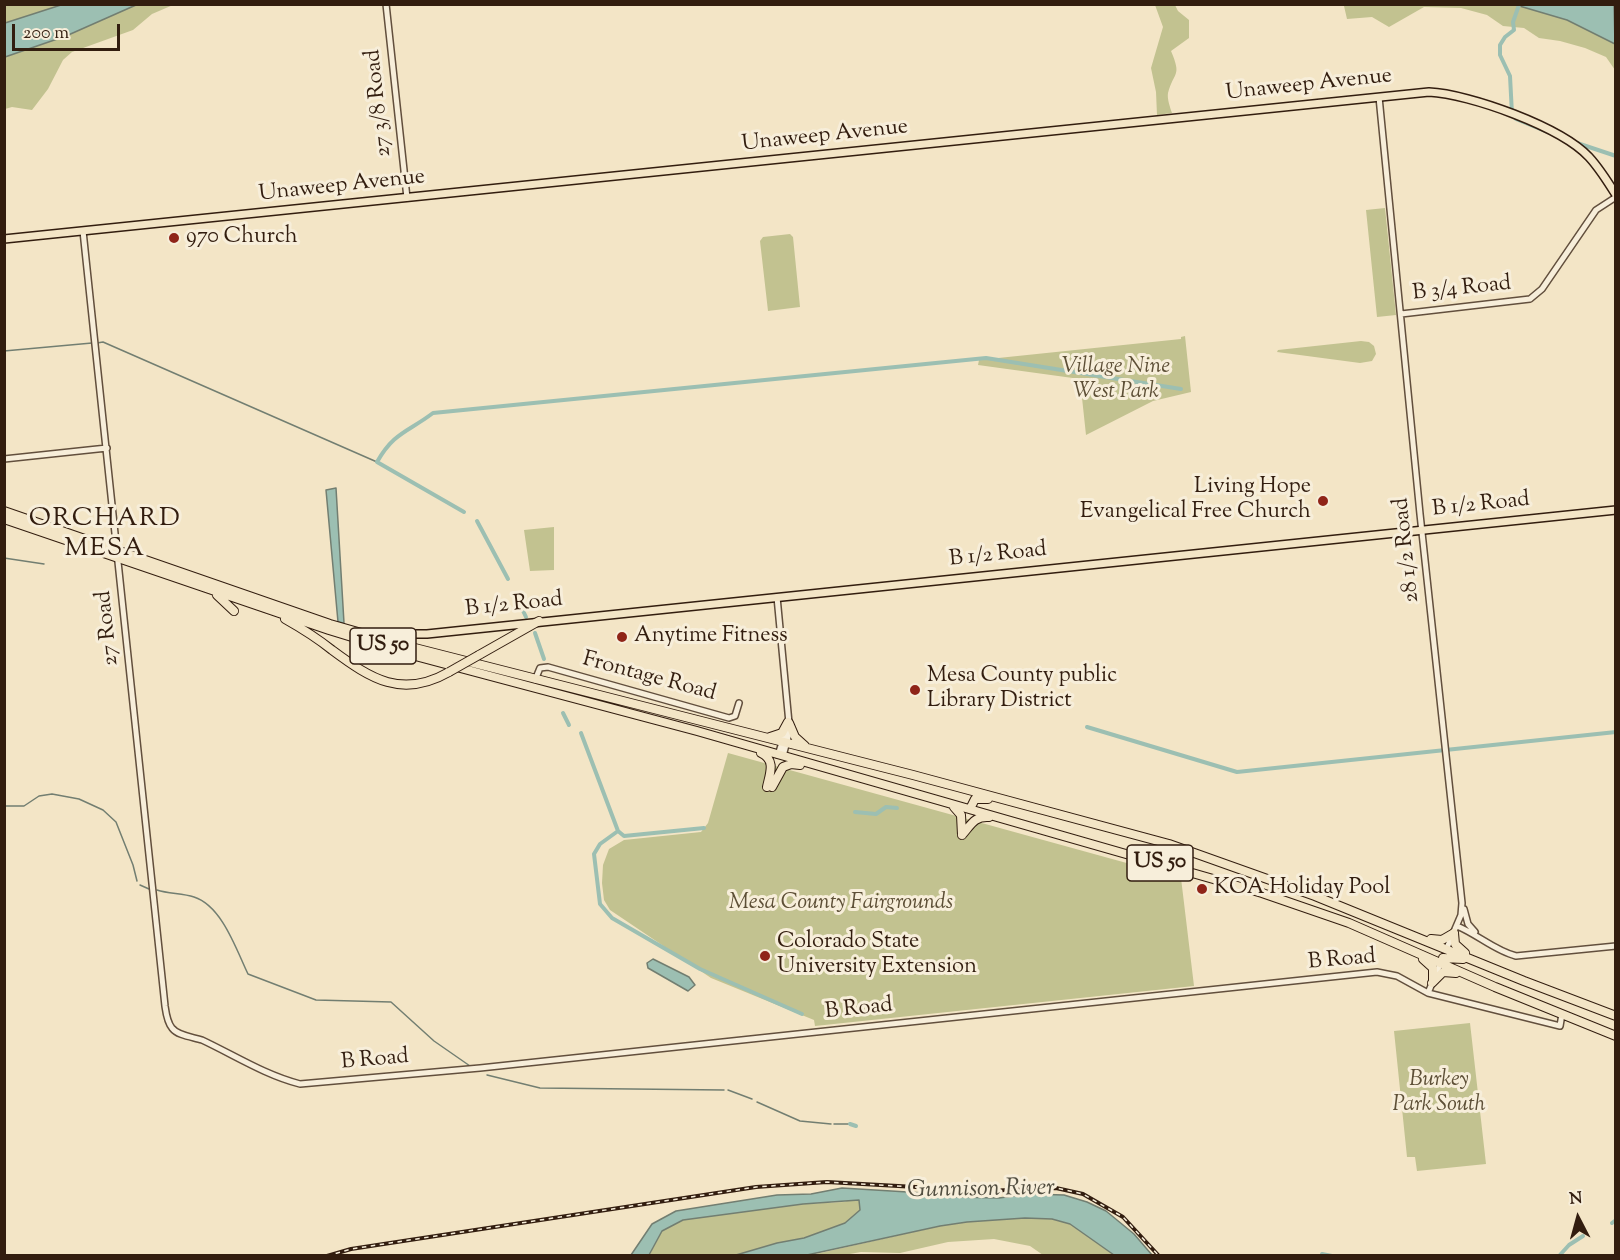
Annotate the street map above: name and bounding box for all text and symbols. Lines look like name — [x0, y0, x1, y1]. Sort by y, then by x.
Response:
scale bar — [15, 12, 123, 50]
text: 200 m — [23, 21, 69, 47]
street label: 27 3/8 Road — [361, 48, 399, 158]
street label: Unaweep Avenue — [1224, 64, 1394, 108]
street label: Unaweep Avenue — [740, 115, 910, 159]
street label: Unaweep Avenue — [257, 165, 427, 209]
place label: 970 Church — [186, 225, 298, 251]
marker: 970 Church — [167, 231, 181, 245]
street label: B 3/4 Road — [1411, 272, 1513, 308]
park label: Village Nine West Park — [1062, 355, 1170, 406]
place label: Living Hope Evangelical Free Church — [1080, 475, 1311, 526]
street label: B 1/2 Road — [1431, 488, 1531, 524]
marker: Living Hope Evangelical Free Church — [1316, 494, 1330, 508]
street label: 28 1/2 Road — [1389, 496, 1427, 604]
district label: ORCHARD MESA — [29, 505, 181, 566]
street label: B 1/2 Road — [948, 538, 1048, 574]
street label: B 1/2 Road — [464, 588, 564, 624]
street label: 27 Road — [92, 589, 126, 667]
place label: Anytime Fitness — [634, 624, 788, 650]
road number: US 50 — [350, 628, 416, 664]
marker: Anytime Fitness — [615, 630, 629, 644]
street label: Frontage Road — [579, 647, 719, 709]
place label: Mesa County public Library District — [927, 664, 1117, 716]
marker: Mesa County public Library District — [908, 683, 922, 697]
road number: US 50 — [1127, 845, 1193, 881]
place label: KOA Holiday Pool — [1214, 876, 1390, 902]
marker: KOA Holiday Pool — [1195, 882, 1209, 896]
park label: Mesa County Fairgrounds — [729, 891, 953, 917]
place label: Colorado State University Extension — [777, 930, 977, 981]
street label: B Road — [1307, 945, 1377, 977]
marker: Colorado State University Extension — [758, 949, 772, 963]
street label: B Road — [824, 993, 894, 1027]
street label: B Road — [340, 1045, 410, 1077]
park label: Burkey Park South — [1393, 1068, 1485, 1120]
water label: Gunnison River — [907, 1175, 1055, 1207]
text: N — [1569, 1187, 1584, 1212]
north arrow — [1548, 1188, 1608, 1248]

